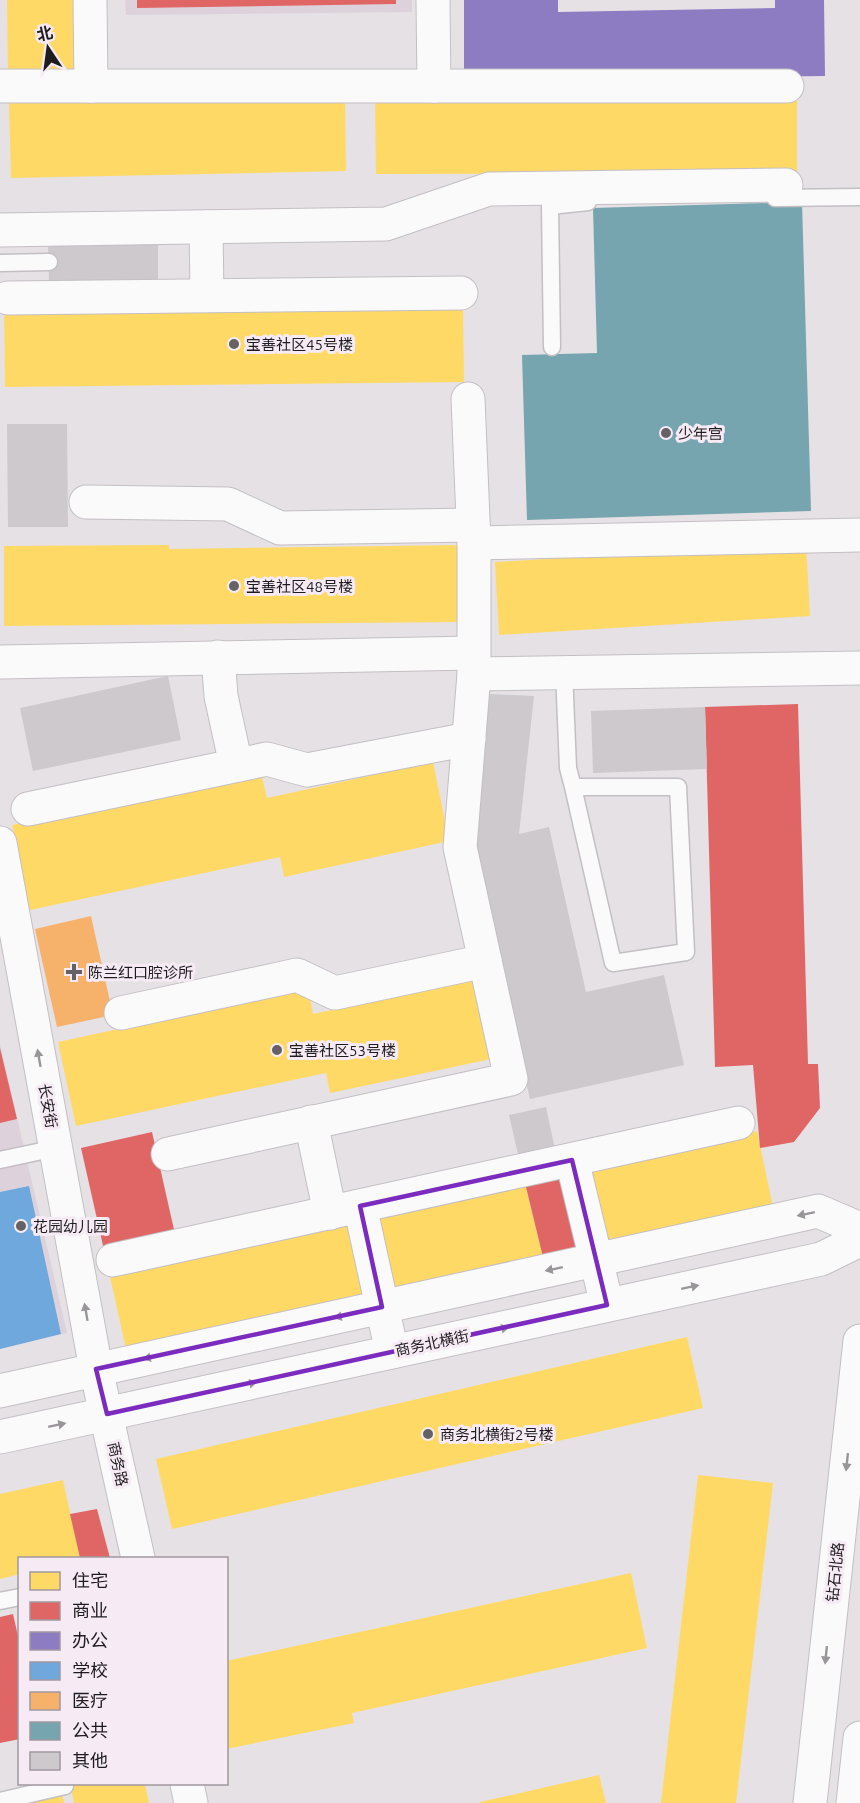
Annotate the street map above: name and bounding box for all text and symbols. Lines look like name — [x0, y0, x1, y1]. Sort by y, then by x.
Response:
north arrow — [18, 18, 78, 78]
text: 北 — [35, 23, 54, 44]
place label: 宝善社区45号楼 — [246, 336, 353, 353]
marker: 宝善社区45号楼 — [227, 337, 241, 351]
place label: 少年宫 — [678, 425, 723, 442]
marker: 少年宫 — [659, 426, 673, 440]
place label: 宝善社区48号楼 — [246, 578, 353, 595]
marker: 宝善社区48号楼 — [227, 579, 241, 593]
marker: 陈兰红口腔诊所 — [65, 963, 83, 981]
place label: 陈兰红口腔诊所 — [88, 964, 193, 981]
place label: 宝善社区53号楼 — [289, 1042, 396, 1059]
marker: 宝善社区53号楼 — [270, 1043, 284, 1057]
one-way arrow — [34, 1048, 43, 1067]
street label: 长安街 — [36, 1082, 60, 1130]
one-way arrow — [796, 1210, 815, 1219]
place label: 花园幼儿园 — [33, 1218, 108, 1235]
marker: 花园幼儿园 — [14, 1219, 28, 1233]
one-way arrow — [544, 1265, 563, 1274]
one-way arrow — [681, 1282, 700, 1291]
one-way arrow — [81, 1302, 90, 1321]
one-way arrow — [333, 1311, 352, 1321]
one-way arrow — [491, 1323, 509, 1333]
street label: 商务北横街 — [394, 1327, 470, 1359]
one-way arrow — [143, 1353, 161, 1363]
one-way arrow — [238, 1378, 257, 1388]
one-way arrow — [48, 1420, 67, 1429]
place label: 商务北横街2号楼 — [440, 1426, 553, 1443]
marker: 商务北横街2号楼 — [421, 1427, 435, 1441]
street label: 商务路 — [105, 1440, 131, 1488]
one-way arrow — [842, 1452, 852, 1471]
street label: 钻石北路 — [823, 1541, 847, 1603]
legend — [18, 1557, 228, 1785]
text: 住宅 — [72, 1570, 108, 1590]
text: 商业 — [72, 1600, 108, 1620]
text: 办公 — [72, 1630, 108, 1650]
one-way arrow — [821, 1646, 831, 1665]
text: 学校 — [72, 1660, 108, 1680]
text: 医疗 — [72, 1690, 108, 1710]
text: 公共 — [72, 1720, 108, 1740]
text: 其他 — [72, 1750, 108, 1770]

